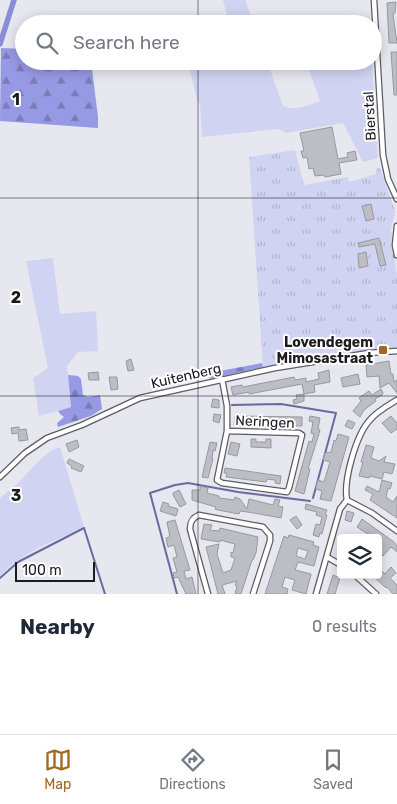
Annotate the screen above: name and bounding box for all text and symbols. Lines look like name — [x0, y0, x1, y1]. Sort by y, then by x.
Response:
search box — [15, 15, 382, 70]
icon: search — [33, 29, 61, 57]
text: Search here — [73, 31, 180, 54]
text: 1 — [12, 90, 20, 109]
street label: Bierstal — [360, 91, 380, 141]
text: 2 — [11, 288, 21, 307]
place label: Lovendegem Mimosastraat — [277, 334, 373, 367]
marker: Lovendegem Mimosastraat — [377, 344, 389, 356]
street label: Kuitenberg — [149, 360, 223, 392]
street label: Neringen — [235, 412, 295, 432]
text: 3 — [11, 486, 21, 505]
map controls — [337, 534, 382, 579]
button: layers — [337, 534, 382, 579]
scale bar — [15, 559, 95, 582]
text: 100 m — [22, 562, 62, 579]
text: Nearby — [20, 614, 95, 639]
text: 0 results — [312, 617, 377, 636]
tab: Map — [44, 746, 72, 793]
tab: Directions — [159, 746, 226, 793]
tab: Saved — [313, 746, 353, 793]

